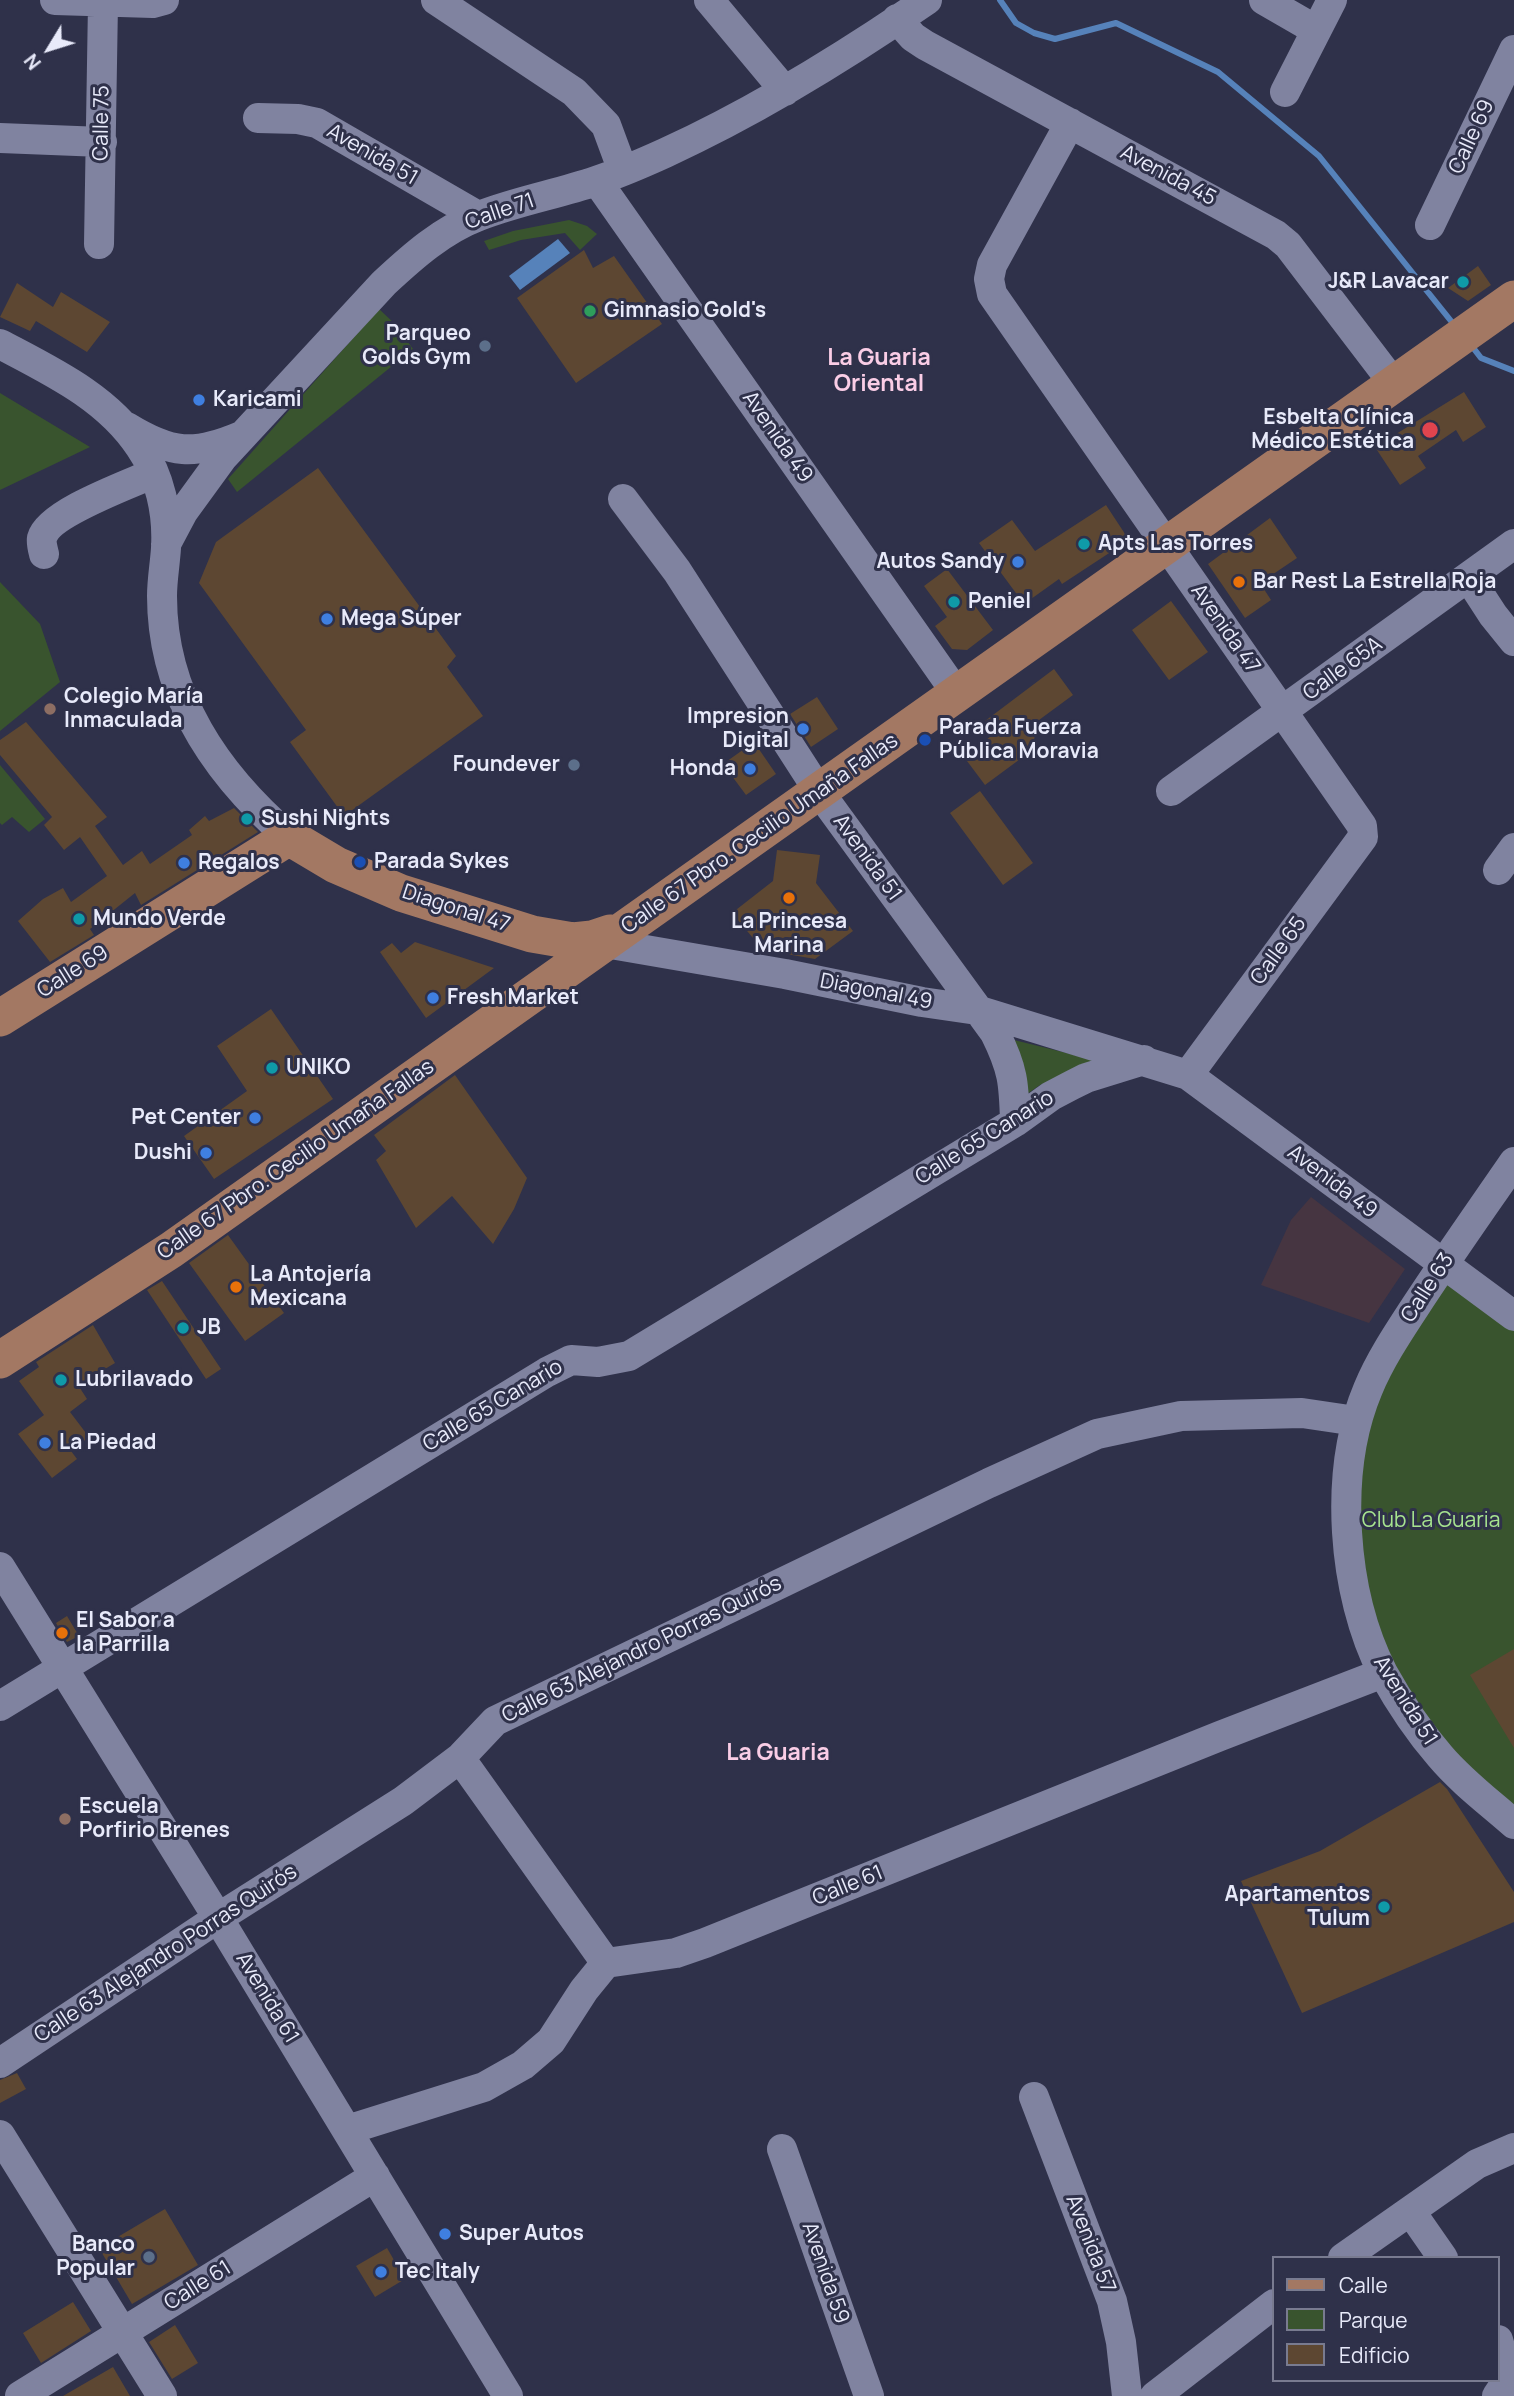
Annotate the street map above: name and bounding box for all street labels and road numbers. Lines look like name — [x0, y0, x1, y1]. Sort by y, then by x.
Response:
street label: Calle 75 — [89, 85, 115, 161]
street label: Calle 69 — [1444, 96, 1500, 178]
street label: Avenida 51 — [322, 119, 422, 191]
street label: Avenida 45 — [1116, 140, 1220, 212]
street label: Calle 71 — [462, 188, 538, 236]
street label: Avenida 49 — [736, 387, 818, 487]
street label: Avenida 47 — [1185, 579, 1265, 679]
street label: Calle 65A — [1299, 632, 1387, 706]
street label: Calle 67 Pbro. Cecilio Umaña Fallas — [617, 729, 903, 939]
street label: Avenida 51 — [827, 810, 907, 906]
street label: Diagonal 47 — [399, 880, 513, 938]
street label: Calle 65 — [1246, 912, 1312, 990]
street label: Calle 69 — [33, 940, 113, 1004]
street label: Diagonal 49 — [818, 969, 934, 1015]
street label: Calle 67 Pbro. Cecilio Umaña Fallas — [153, 1055, 439, 1265]
street label: Calle 65 Canario — [911, 1085, 1059, 1191]
street label: Avenida 49 — [1282, 1140, 1382, 1224]
street label: Calle 63 — [1396, 1249, 1460, 1327]
street label: Calle 65 Canario — [419, 1354, 567, 1458]
street label: Calle 63 Alejandro Porras Quirós — [498, 1571, 786, 1729]
street label: Avenida 51 — [1368, 1652, 1442, 1750]
street label: Calle 63 Alejandro Porras Quirós — [30, 1860, 302, 2048]
street label: Calle 61 — [809, 1860, 887, 1912]
street label: Avenida 61 — [230, 1948, 304, 2048]
street label: Avenida 57 — [1060, 2191, 1120, 2297]
street label: Avenida 59 — [796, 2219, 854, 2327]
street label: Calle 61 — [160, 2256, 236, 2316]

